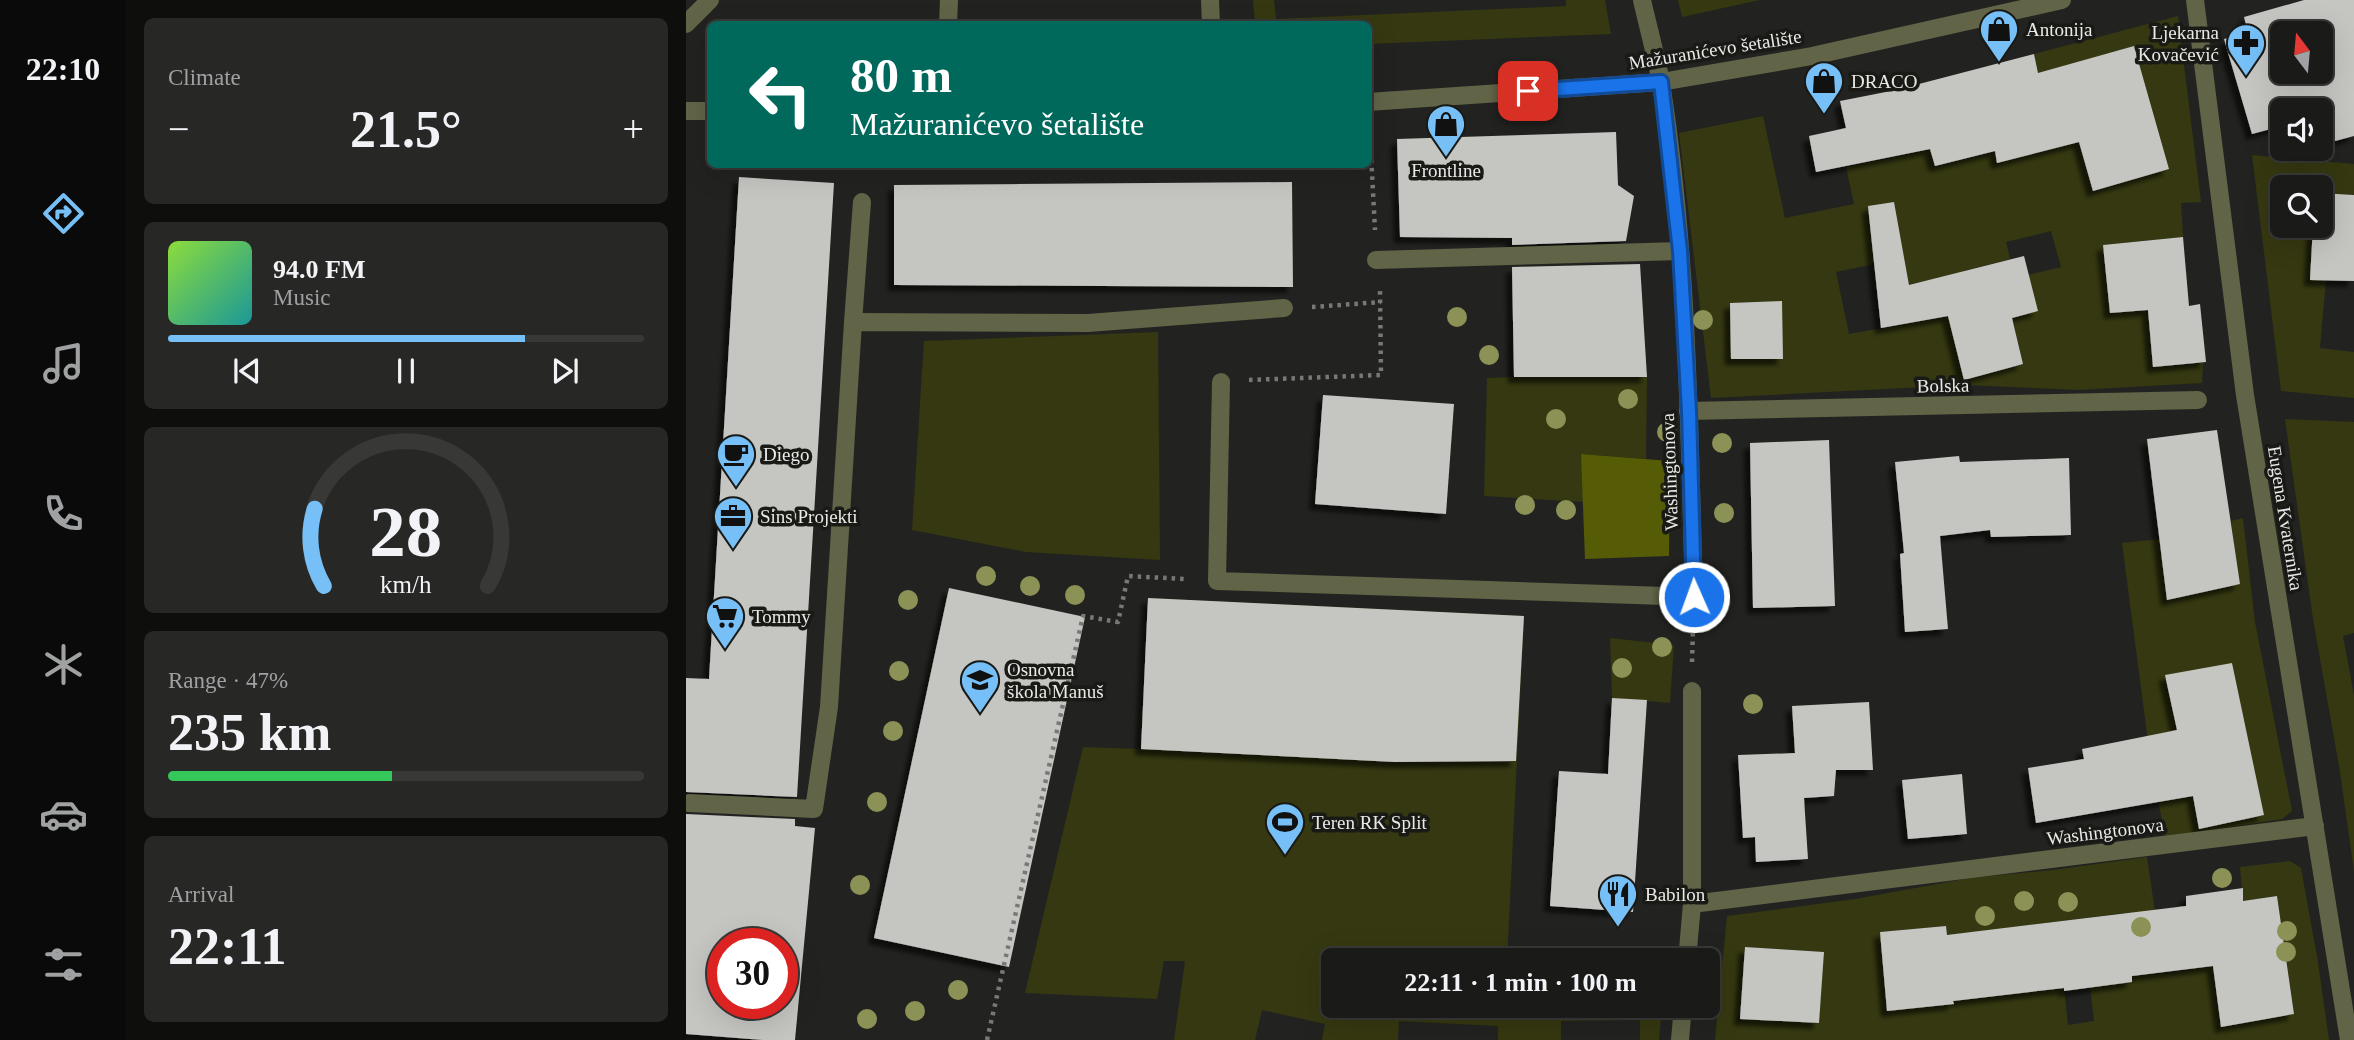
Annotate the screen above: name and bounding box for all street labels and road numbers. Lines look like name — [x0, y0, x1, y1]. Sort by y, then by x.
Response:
street label: Mažuranićevo šetalište — [1627, 25, 1803, 74]
street label: Bolska — [1916, 375, 1970, 396]
street label: Washingtonova — [1657, 412, 1682, 531]
street label: Eugena Kvaternika — [2264, 444, 2307, 592]
street label: Washingtonova — [2045, 814, 2165, 849]

